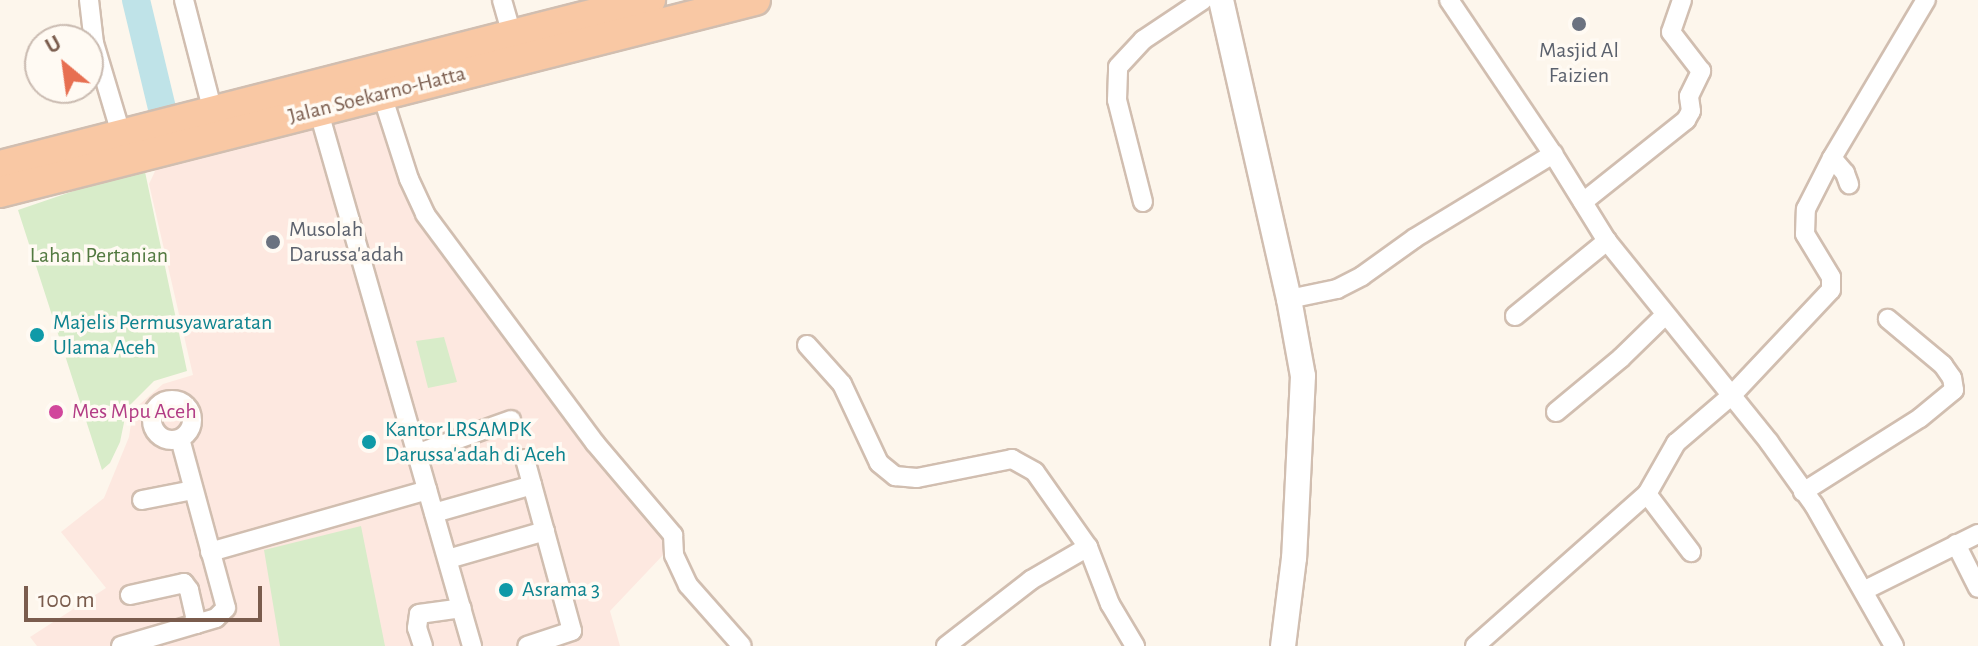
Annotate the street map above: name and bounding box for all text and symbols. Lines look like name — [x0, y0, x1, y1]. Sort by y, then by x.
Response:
marker: Masjid Al Faizien — [1570, 15, 1588, 33]
north arrow — [24, 24, 104, 104]
text: U — [42, 32, 65, 58]
place label: Masjid Al Faizien — [1539, 37, 1619, 88]
street label: Jalan Soekarno-Hatta — [286, 60, 468, 130]
place label: Musolah Darussa'adah — [289, 216, 404, 268]
marker: Musolah Darussa'adah — [264, 233, 282, 251]
park label: Lahan Pertanian — [30, 243, 168, 269]
place label: Majelis Permusyawaratan Ulama Aceh — [53, 309, 272, 360]
marker: Majelis Permusyawaratan Ulama Aceh — [28, 326, 46, 344]
place label: Mes Mpu Aceh — [72, 399, 197, 425]
marker: Mes Mpu Aceh — [47, 403, 65, 421]
place label: Kantor LRSAMPK Darussa'adah di Aceh — [385, 416, 566, 468]
marker: Kantor LRSAMPK Darussa'adah di Aceh — [360, 433, 378, 451]
scale bar — [28, 570, 266, 620]
place label: Asrama 3 — [522, 577, 600, 603]
marker: Asrama 3 — [497, 581, 515, 599]
text: 100 m — [38, 588, 95, 612]

